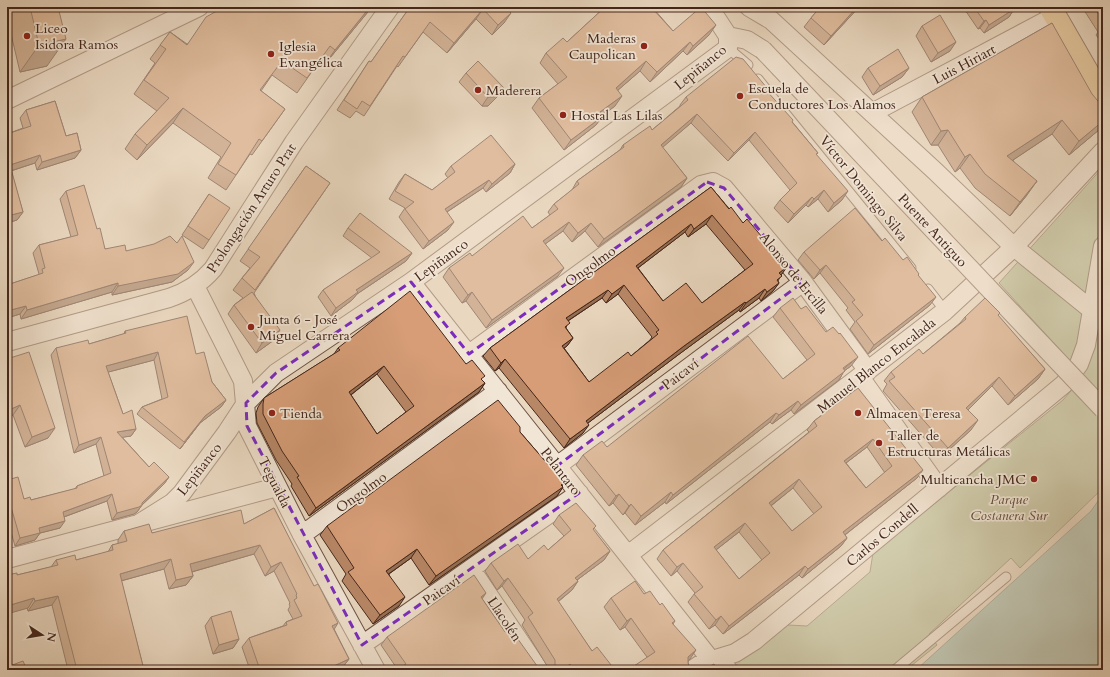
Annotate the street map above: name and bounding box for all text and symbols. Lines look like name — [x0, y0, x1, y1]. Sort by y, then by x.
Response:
place label: Liceo Isidora Ramos — [35, 19, 118, 54]
place label: Maderas Caupolican — [569, 29, 636, 64]
marker: Liceo Isidora Ramos — [22, 31, 32, 41]
place label: Iglesia Evangélica — [279, 37, 343, 72]
street label: Lepiñanco — [670, 40, 731, 94]
street label: Luis Hiriart — [929, 40, 1000, 89]
marker: Maderas Caupolican — [639, 41, 649, 51]
marker: Iglesia Evangélica — [266, 49, 276, 59]
place label: Escuela de Conductores Los Alamos — [748, 79, 896, 114]
place label: Maderera — [486, 81, 542, 100]
marker: Maderera — [473, 85, 483, 95]
marker: Escuela de Conductores Los Alamos — [735, 91, 745, 101]
place label: Hostal Las Lilas — [571, 106, 663, 125]
marker: Hostal Las Lilas — [558, 110, 568, 120]
street label: Víctor Domingo Silva — [815, 131, 912, 245]
street label: Prolongación Arturo Prat — [202, 139, 301, 277]
street label: Puente Antiguo — [894, 189, 972, 272]
street label: Alonso de Ercilla — [755, 229, 832, 318]
street label: Lepiñanco — [411, 234, 472, 286]
street label: Ongolmo — [561, 241, 620, 291]
place label: Junta 6 - José Miguel Carrera — [257, 310, 350, 345]
street label: Manuel Blanco Encalada — [813, 313, 939, 418]
marker: Junta 6 - José Miguel Carrera — [246, 322, 256, 332]
street label: Paicaví — [658, 354, 703, 395]
place label: Tienda — [280, 404, 322, 423]
place label: Almacen Teresa — [866, 404, 961, 423]
marker: Tienda — [267, 408, 277, 418]
marker: Almacen Teresa — [853, 408, 863, 418]
place label: Taller de Estructuras Metálicas — [887, 426, 1011, 461]
marker: Taller de Estructuras Metálicas — [874, 438, 884, 448]
street label: Lepiñanco — [173, 439, 226, 500]
street label: Pelantaro — [536, 444, 585, 499]
street label: Tegualda — [254, 453, 296, 511]
street label: Ongolmo — [332, 467, 391, 517]
place label: Multicancha JMC — [920, 470, 1026, 489]
marker: Multicancha JMC — [1029, 474, 1039, 484]
park label: Parque Costanera Sur — [970, 490, 1048, 525]
street label: Carlos Condell — [842, 499, 923, 571]
street label: Paicaví — [419, 571, 464, 610]
street label: Llacolén — [483, 593, 526, 645]
north arrow — [22, 615, 62, 655]
text: N — [43, 631, 60, 644]

